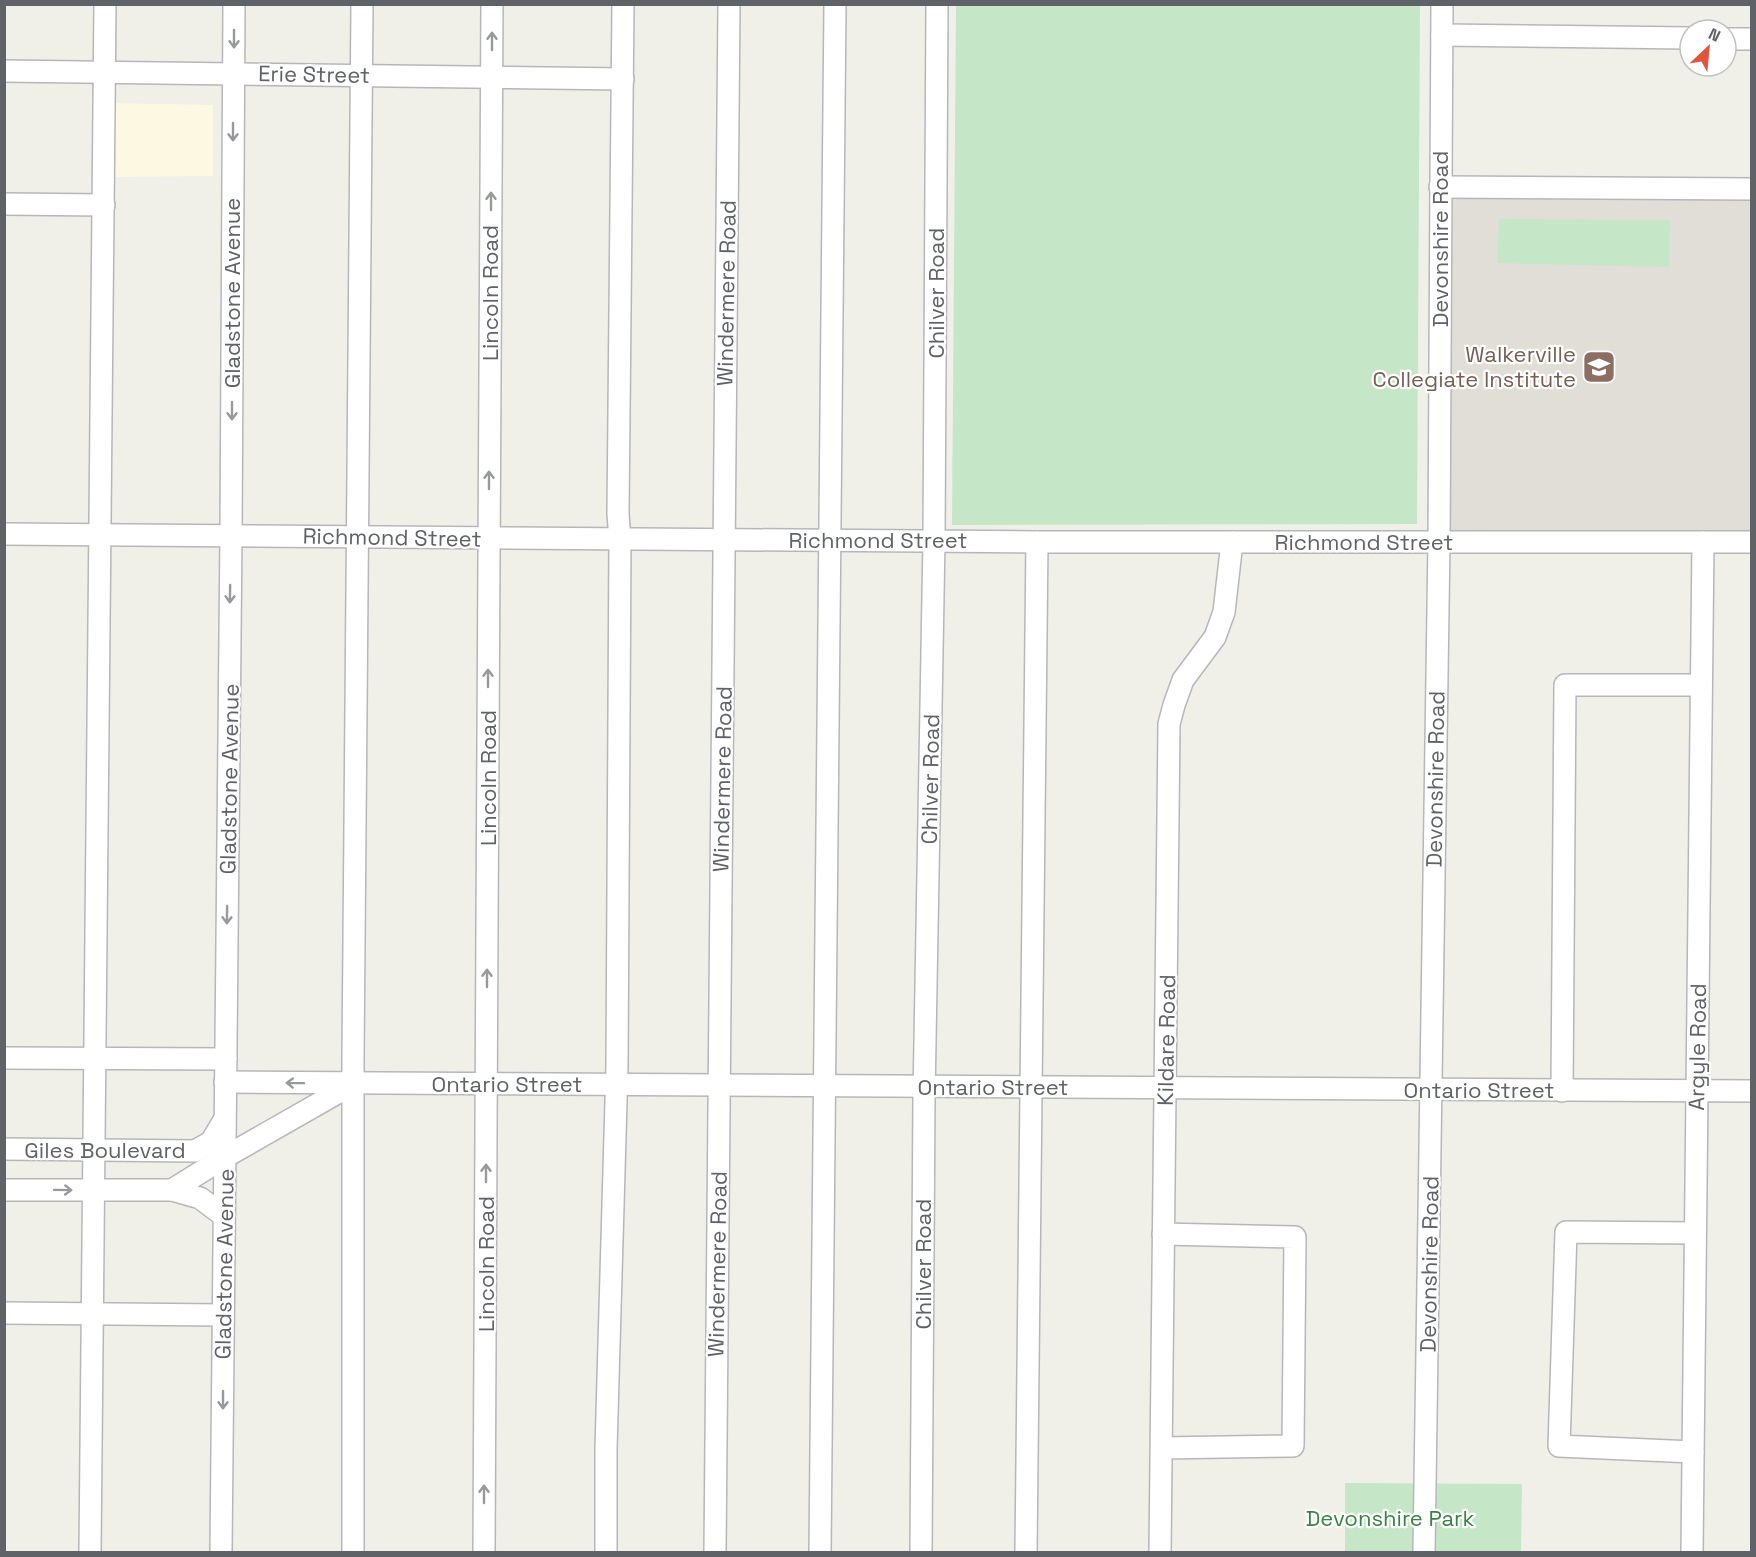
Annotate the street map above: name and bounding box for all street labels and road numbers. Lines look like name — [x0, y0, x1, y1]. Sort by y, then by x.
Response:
street label: Erie Street — [258, 59, 370, 89]
street label: Devonshire Road — [1426, 151, 1454, 327]
street label: Gladstone Avenue — [218, 198, 246, 388]
street label: Windermere Road — [710, 200, 742, 386]
street label: Lincoln Road — [476, 225, 504, 361]
street label: Chilver Road — [922, 228, 950, 358]
street label: Richmond Street — [302, 521, 482, 553]
street label: Richmond Street — [789, 526, 967, 554]
street label: Richmond Street — [1275, 528, 1453, 556]
street label: Gladstone Avenue — [213, 683, 245, 875]
street label: Windermere Road — [706, 686, 738, 872]
street label: Devonshire Road — [1419, 690, 1451, 868]
street label: Lincoln Road — [474, 710, 502, 846]
street label: Chilver Road — [915, 713, 945, 845]
street label: Kildare Road — [1151, 974, 1181, 1106]
street label: Argyle Road — [1682, 983, 1712, 1111]
street label: Ontario Street — [432, 1070, 582, 1098]
street label: Ontario Street — [918, 1073, 1068, 1101]
street label: Ontario Street — [1404, 1076, 1554, 1104]
street label: Giles Boulevard — [24, 1136, 186, 1164]
street label: Gladstone Avenue — [208, 1168, 240, 1360]
street label: Windermere Road — [701, 1171, 733, 1357]
street label: Devonshire Road — [1413, 1175, 1445, 1353]
street label: Lincoln Road — [472, 1196, 500, 1332]
street label: Chilver Road — [909, 1199, 937, 1329]

